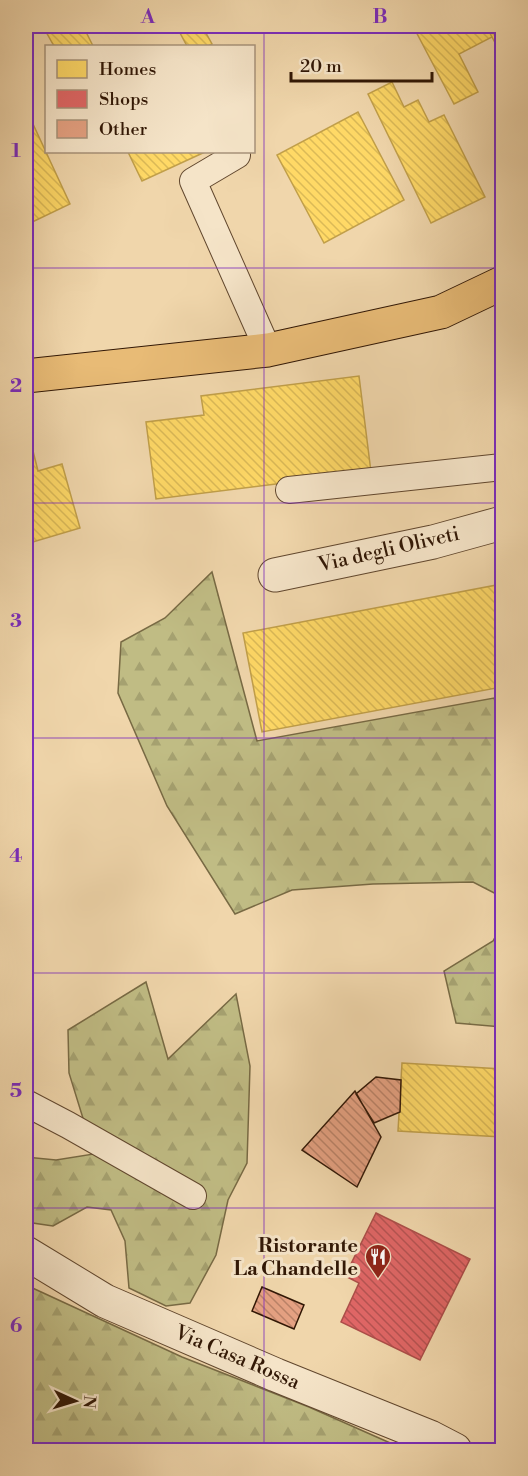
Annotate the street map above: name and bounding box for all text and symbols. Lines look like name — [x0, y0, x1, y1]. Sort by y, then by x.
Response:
text: A — [140, 5, 156, 30]
text: B — [372, 5, 388, 30]
legend — [45, 45, 255, 153]
scale bar — [291, 45, 432, 83]
text: 20 m — [300, 55, 342, 78]
text: Homes — [99, 58, 156, 81]
text: Shops — [99, 88, 149, 111]
text: Other — [99, 118, 147, 141]
text: 1 — [11, 139, 21, 164]
text: 2 — [10, 374, 22, 399]
street label: Via degli Oliveti — [315, 522, 462, 579]
text: 3 — [10, 609, 22, 634]
text: 4 — [9, 844, 23, 869]
text: 5 — [10, 1079, 22, 1104]
place label: Ristorante La Chandelle — [233, 1234, 358, 1282]
restaurant icon: Ristorante La Chandelle — [363, 1242, 393, 1280]
text: 6 — [10, 1314, 23, 1339]
street label: Via Casa Rossa — [170, 1320, 304, 1396]
north arrow — [45, 1371, 105, 1431]
text: N — [79, 1395, 99, 1409]

